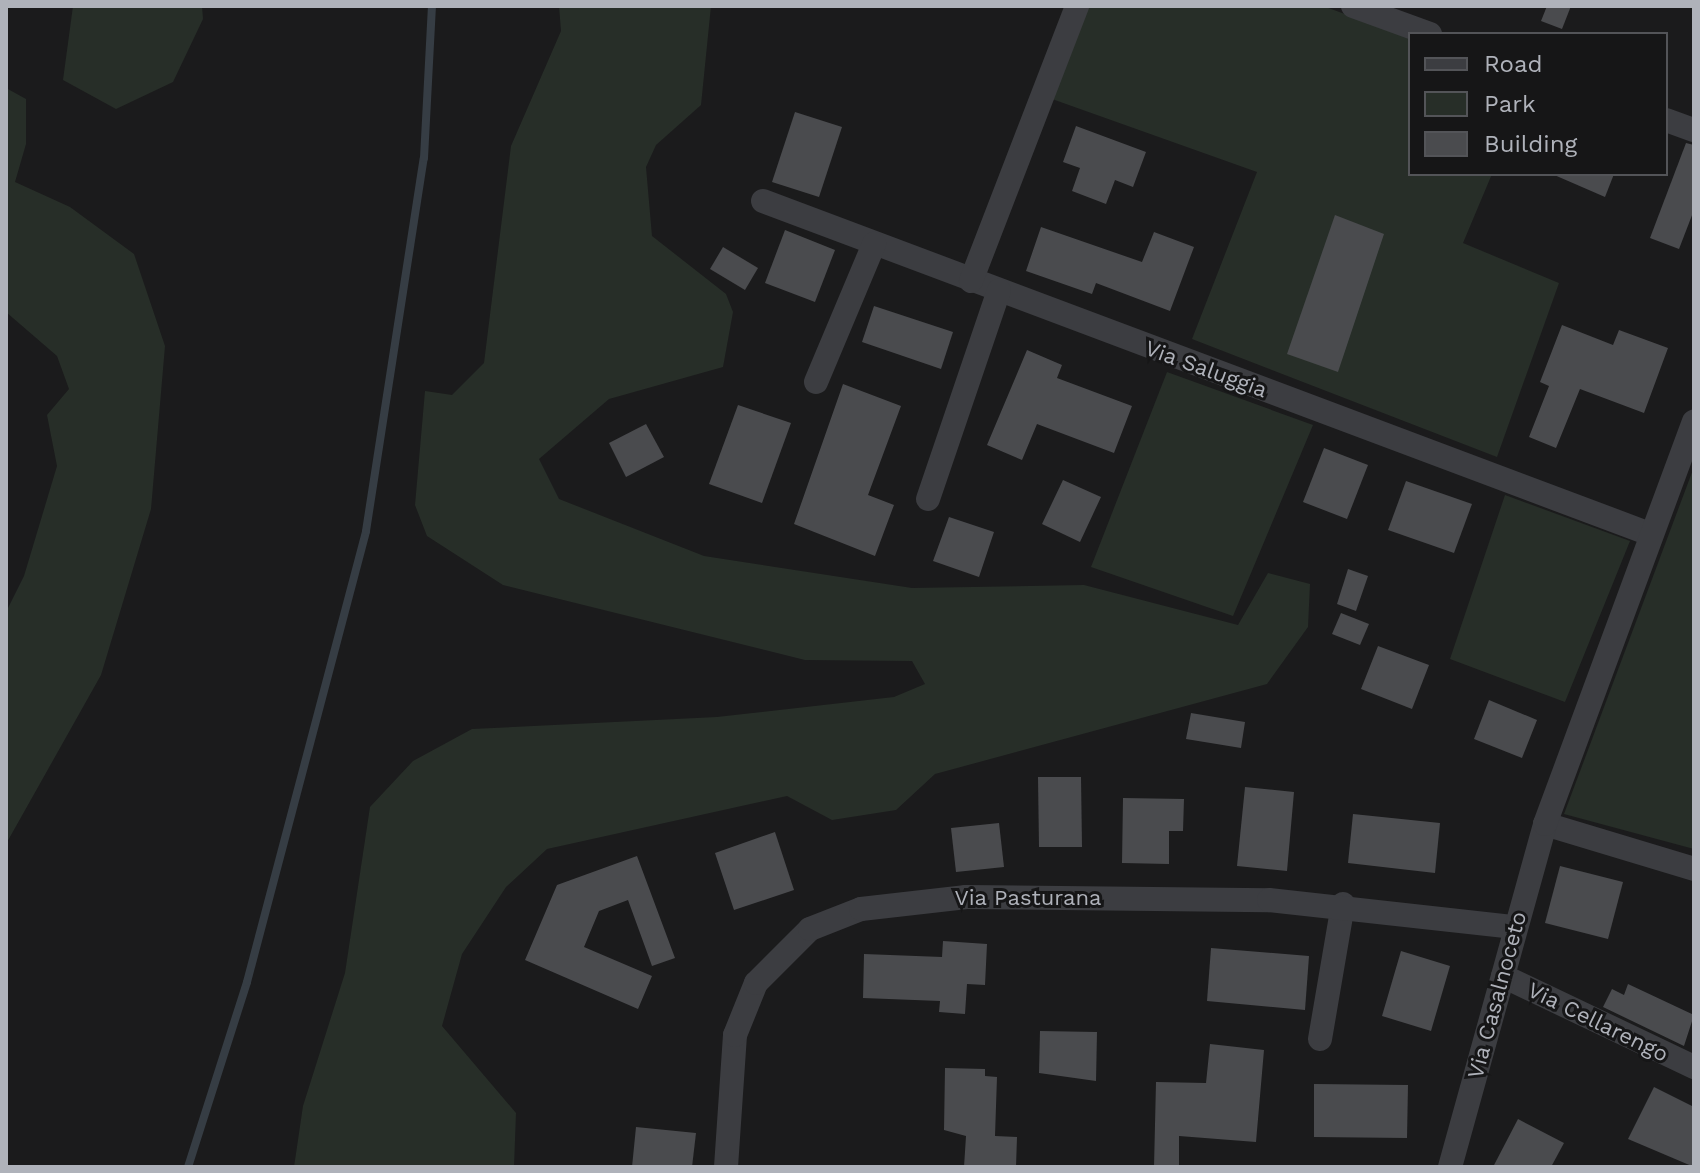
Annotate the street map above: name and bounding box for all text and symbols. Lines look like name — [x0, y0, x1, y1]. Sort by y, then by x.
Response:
legend — [1408, 32, 1668, 176]
text: Road — [1484, 50, 1543, 78]
text: Park — [1484, 90, 1536, 118]
text: Building — [1484, 130, 1577, 158]
street label: Via Saluggia — [1141, 335, 1271, 403]
street label: Via Pasturana — [954, 885, 1102, 911]
street label: Via Casalnoceto — [1462, 908, 1532, 1082]
street label: Via Cellarengo — [1523, 976, 1673, 1068]

